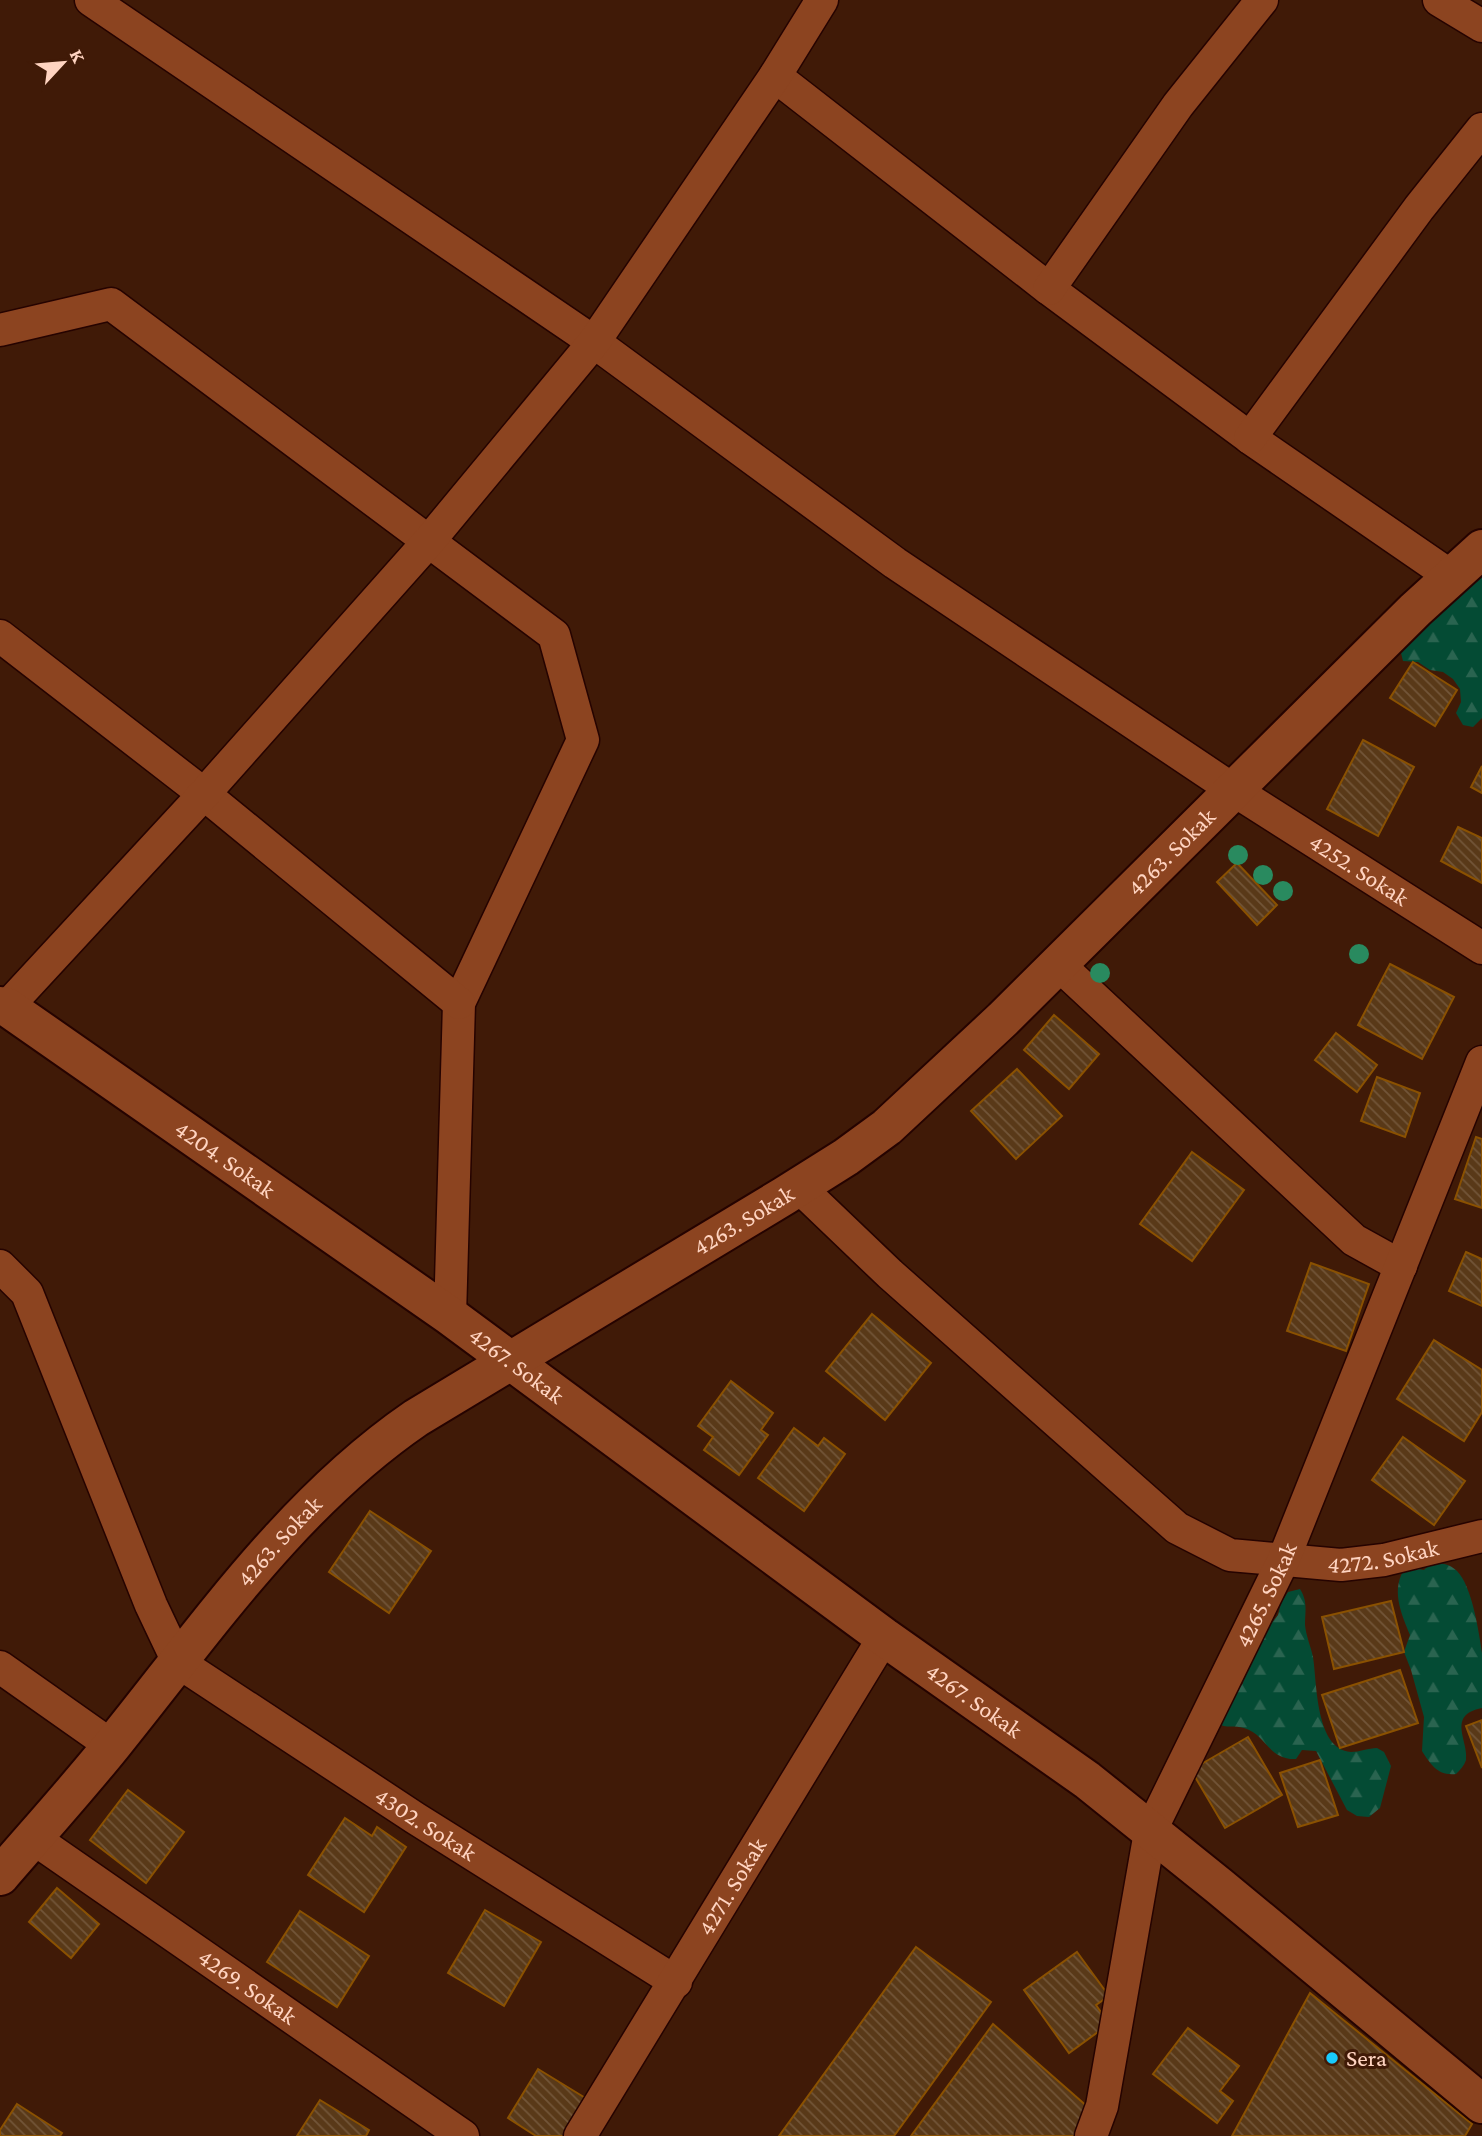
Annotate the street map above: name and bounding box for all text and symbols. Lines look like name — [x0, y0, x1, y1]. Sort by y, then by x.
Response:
north arrow — [28, 28, 98, 98]
text: K — [66, 46, 90, 67]
street label: 4263. Sokak — [1121, 802, 1221, 901]
street label: 4252. Sokak — [1304, 828, 1415, 911]
street label: 4204. Sokak — [170, 1114, 281, 1203]
street label: 4263. Sokak — [688, 1179, 799, 1261]
street label: 4267. Sokak — [464, 1321, 570, 1409]
street label: 4263. Sokak — [231, 1490, 327, 1592]
street label: 4272. Sokak — [1326, 1533, 1442, 1578]
street label: 4265. Sokak — [1229, 1538, 1302, 1652]
street label: 4267. Sokak — [921, 1657, 1028, 1743]
street label: 4302. Sokak — [370, 1781, 482, 1866]
street label: 4271. Sokak — [692, 1832, 772, 1940]
street label: 4269. Sokak — [193, 1943, 303, 2030]
place label: Sera — [1346, 2044, 1387, 2071]
marker: Sera — [1324, 2050, 1340, 2066]

